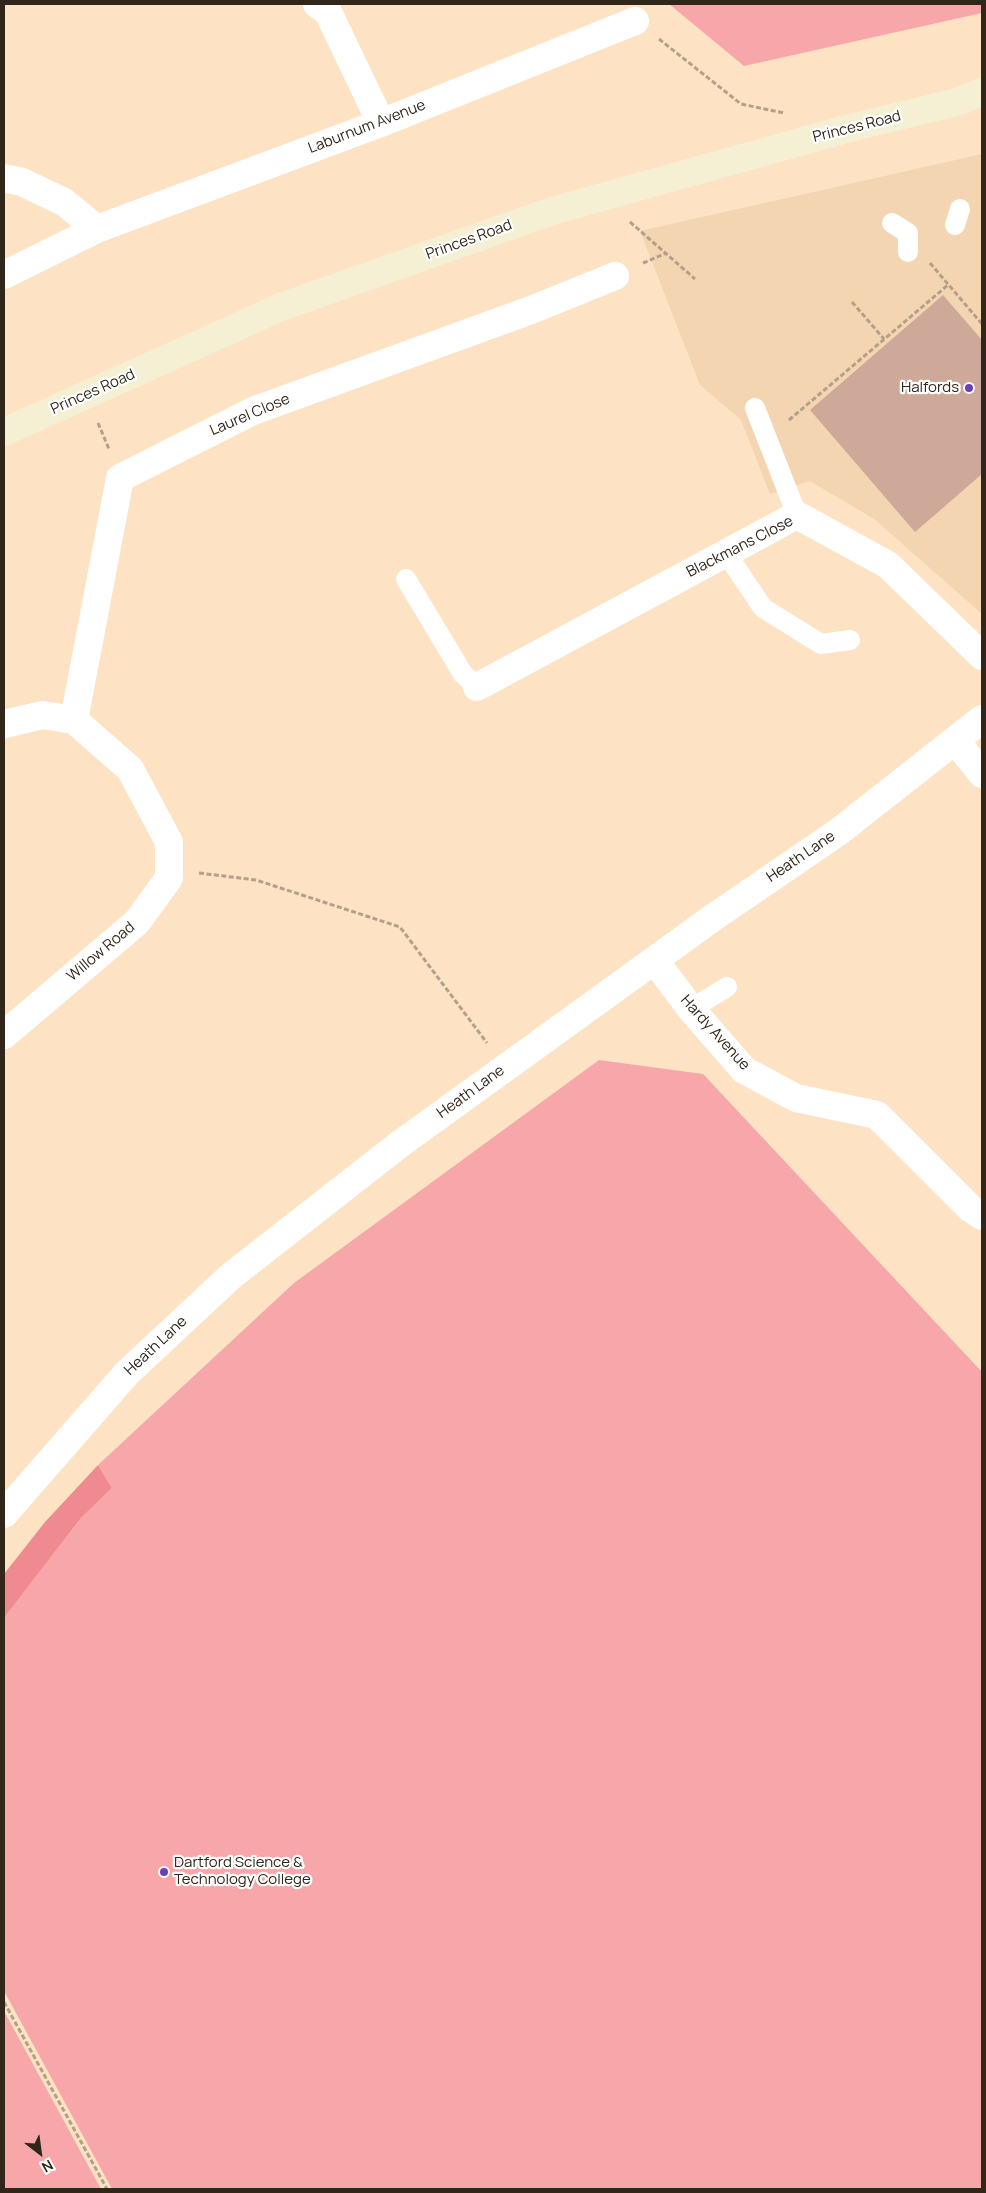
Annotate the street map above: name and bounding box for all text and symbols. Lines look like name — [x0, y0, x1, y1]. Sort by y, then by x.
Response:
street label: Laburnum Avenue — [306, 96, 428, 158]
street label: Princes Road — [811, 107, 903, 147]
street label: Princes Road — [424, 216, 514, 264]
street label: Princes Road — [48, 365, 138, 419]
place label: Halfords — [901, 379, 959, 397]
marker: Halfords — [963, 382, 975, 394]
street label: Laurel Close — [207, 390, 293, 440]
street label: Blackmans Close — [684, 512, 796, 582]
street label: Heath Lane — [763, 828, 839, 886]
street label: Willow Road — [63, 918, 139, 986]
street label: Hardy Avenue — [677, 992, 753, 1074]
street label: Heath Lane — [434, 1062, 508, 1122]
street label: Heath Lane — [121, 1313, 191, 1379]
place label: Dartford Science & Technology College — [174, 1854, 311, 1889]
marker: Dartford Science & Technology College — [158, 1866, 170, 1878]
north arrow — [15, 2128, 65, 2178]
text: N — [39, 2156, 57, 2177]

